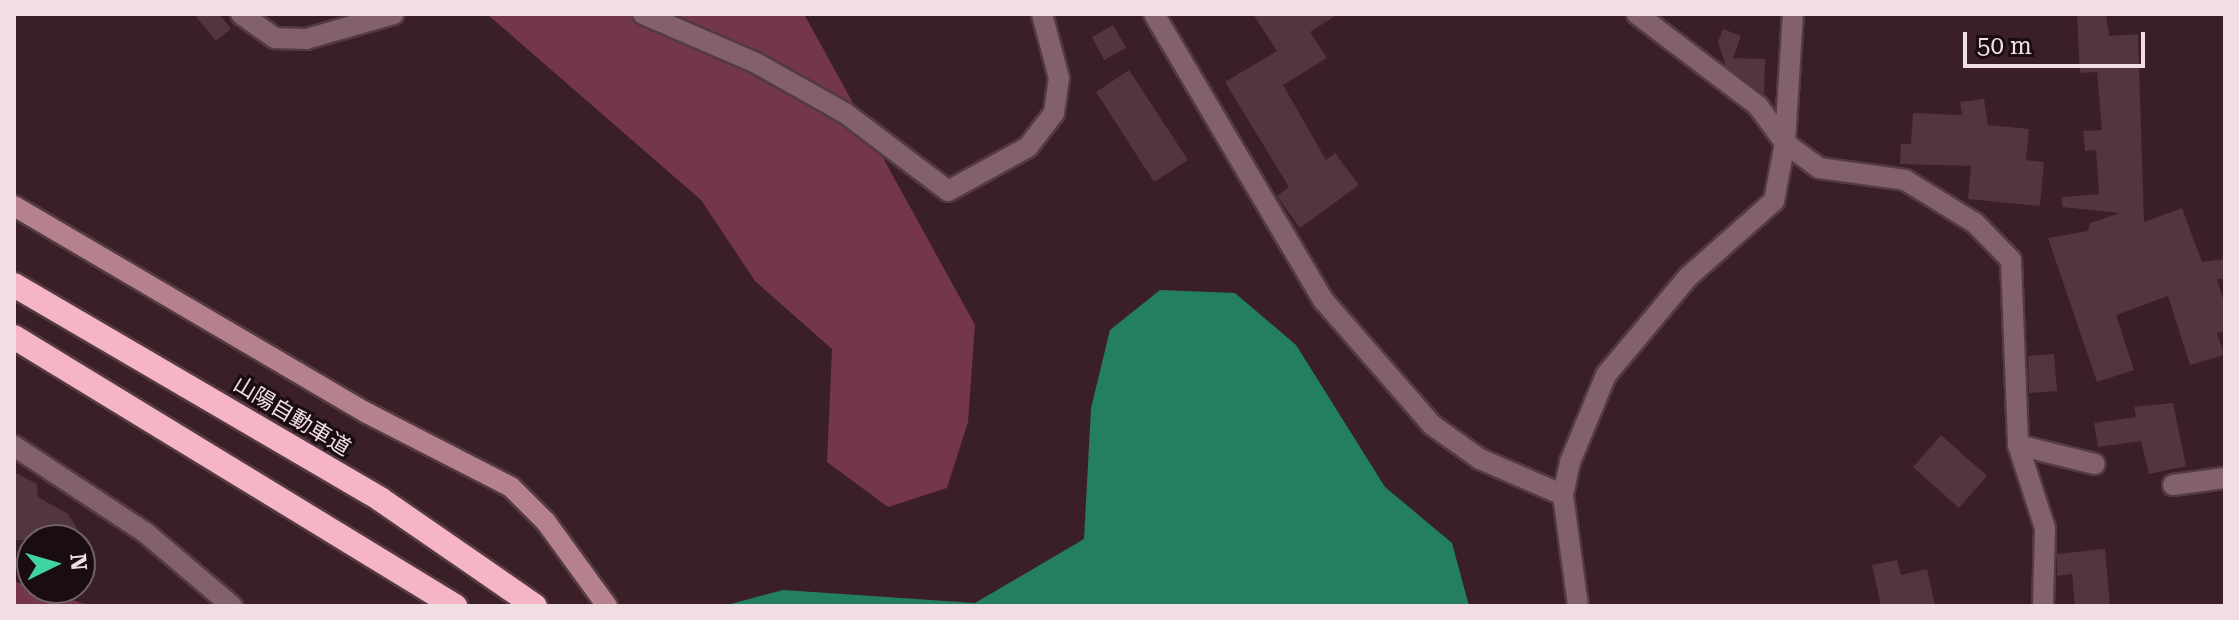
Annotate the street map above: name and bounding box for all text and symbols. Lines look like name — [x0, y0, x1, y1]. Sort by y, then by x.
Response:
scale bar — [1967, 16, 2149, 66]
text: 50 m — [1977, 32, 2032, 60]
street label: 山陽自動車道 — [229, 371, 355, 461]
north arrow — [16, 524, 96, 604]
text: N — [65, 552, 92, 572]

